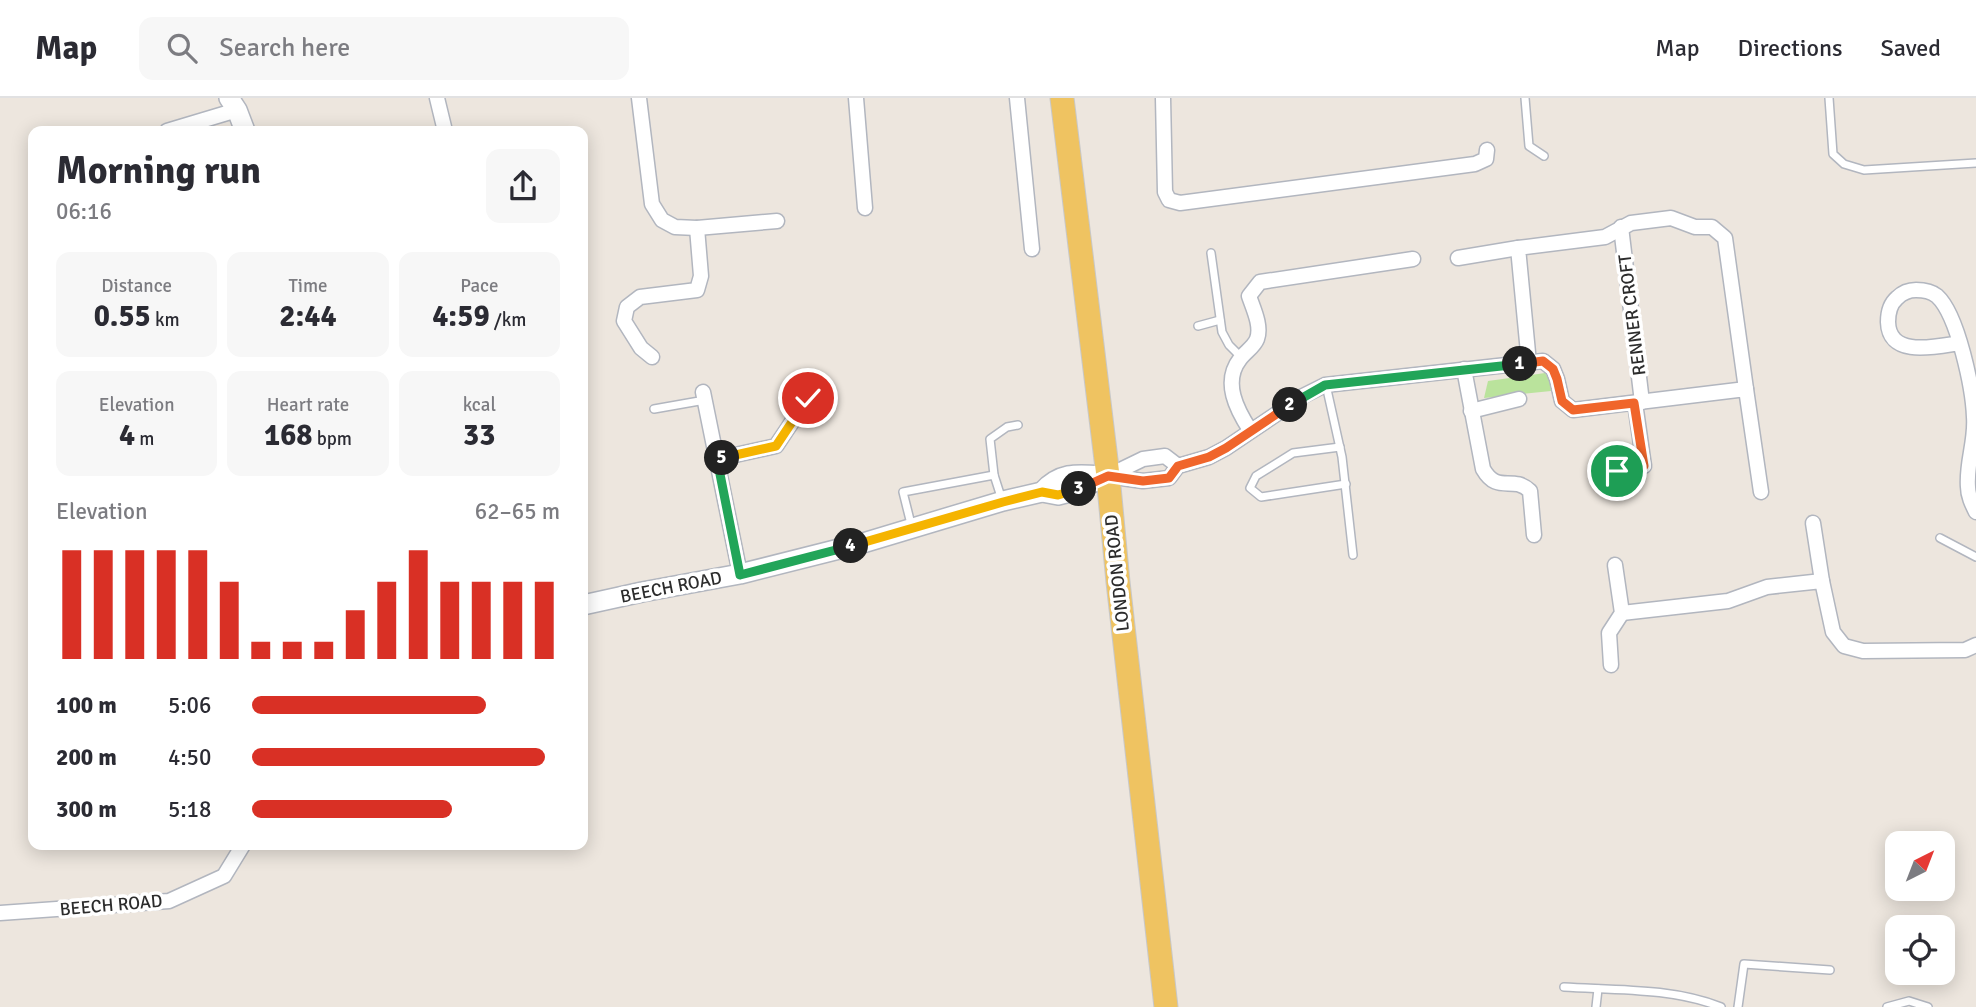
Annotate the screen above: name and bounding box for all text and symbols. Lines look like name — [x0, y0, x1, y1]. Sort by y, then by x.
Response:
search box — [139, 17, 629, 80]
text: Map — [35, 28, 97, 69]
icon: search — [163, 29, 201, 67]
text: Search here — [219, 32, 350, 64]
text: Map — [1655, 33, 1700, 63]
text: Directions — [1738, 33, 1843, 63]
text: Saved — [1881, 33, 1941, 63]
text: Morning run — [56, 147, 261, 194]
button: share — [486, 149, 560, 223]
text: 06:16 — [56, 197, 112, 226]
street label: RENNER CROFT — [1614, 253, 1650, 377]
text: Distance — [101, 274, 172, 298]
text: Time — [288, 274, 328, 298]
text: Pace — [460, 274, 498, 298]
text: 0.55 — [94, 298, 151, 335]
text: 2:44 — [279, 298, 337, 335]
text: 4:59 — [432, 298, 490, 335]
text: km — [151, 308, 180, 332]
text: /km — [490, 308, 526, 332]
pin: 1 — [1502, 346, 1538, 382]
text: 1 — [1514, 351, 1525, 375]
pin — [778, 368, 838, 428]
icon: check — [789, 379, 827, 417]
pin: 2 — [1272, 388, 1308, 422]
text: 2 — [1284, 392, 1295, 416]
text: Elevation — [99, 393, 175, 417]
text: Heart rate — [267, 393, 349, 417]
text: kcal — [463, 393, 496, 417]
text: 4 — [119, 417, 135, 454]
text: 168 — [264, 417, 313, 454]
text: 33 — [463, 417, 496, 454]
text: m — [135, 427, 154, 451]
text: bpm — [313, 427, 352, 451]
pin: 5 — [704, 440, 740, 476]
pin — [1587, 441, 1647, 501]
text: 5 — [716, 445, 727, 469]
icon: arrive — [1598, 452, 1636, 490]
pin: 3 — [1062, 472, 1096, 506]
text: 3 — [1073, 476, 1084, 500]
text: Elevation — [56, 497, 148, 526]
text: 62–65 m — [475, 497, 560, 526]
street label: LONDON ROAD — [1100, 513, 1134, 633]
pin: 4 — [834, 528, 868, 564]
text: 4 — [845, 533, 856, 557]
street label: BEECH ROAD — [618, 566, 724, 608]
text: 100 m — [56, 691, 117, 720]
text: 5:06 — [168, 691, 211, 720]
text: 200 m — [56, 743, 117, 772]
text: 4:50 — [168, 743, 211, 772]
text: 300 m — [56, 795, 117, 824]
text: 5:18 — [168, 795, 211, 824]
north arrow — [1885, 831, 1955, 901]
map controls — [1885, 831, 1955, 985]
street label: BEECH ROAD — [59, 890, 163, 920]
button: locate — [1885, 915, 1955, 985]

